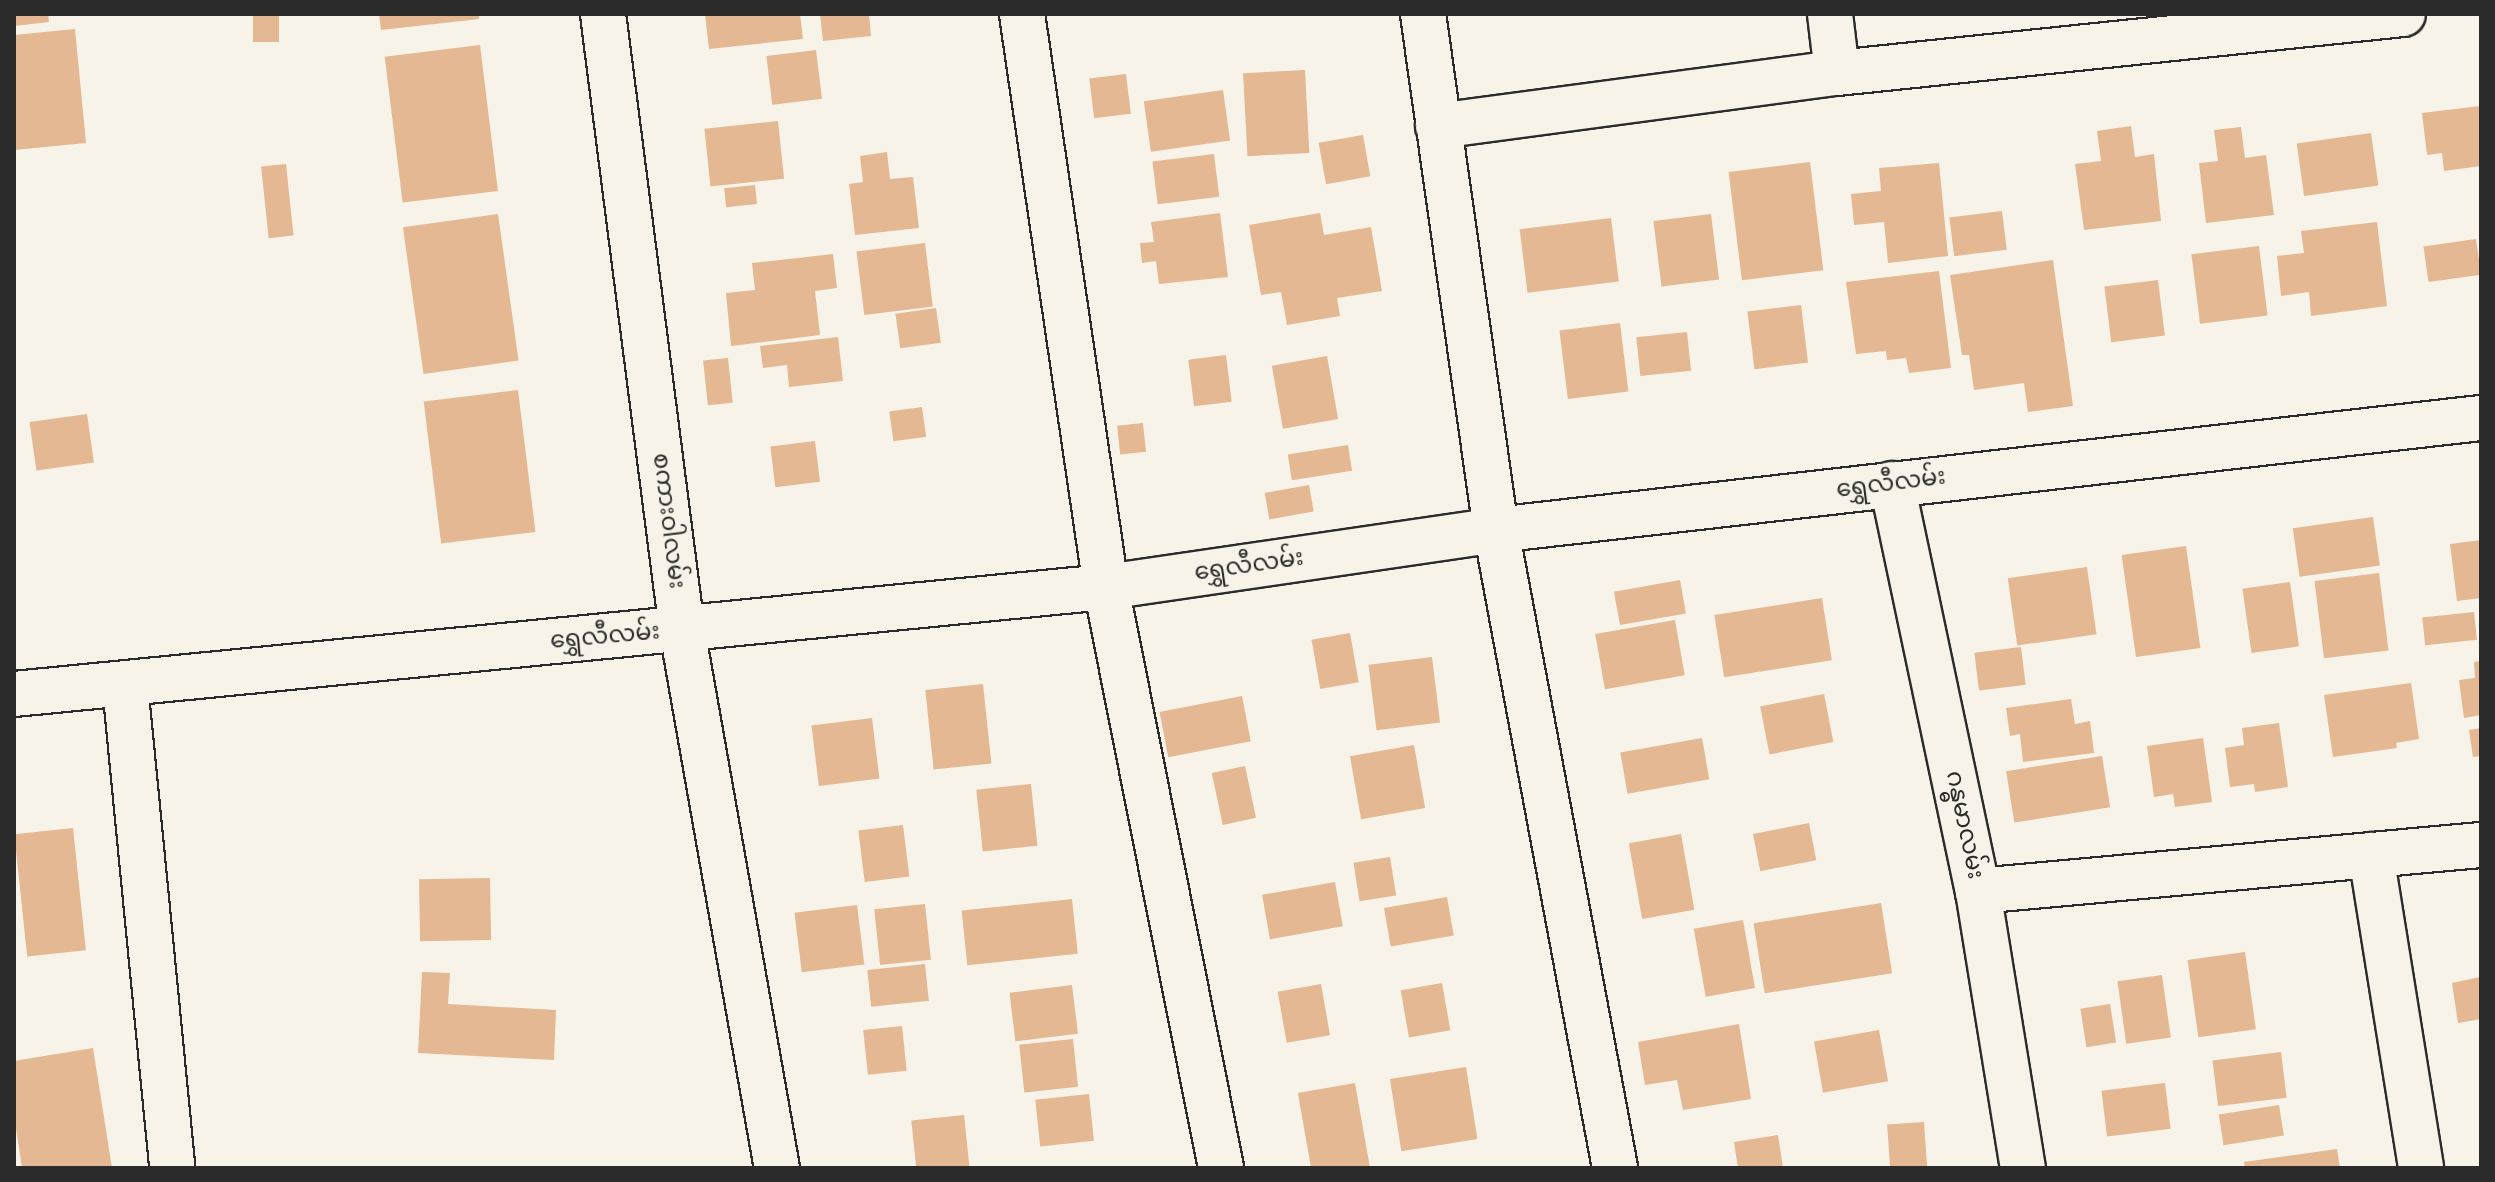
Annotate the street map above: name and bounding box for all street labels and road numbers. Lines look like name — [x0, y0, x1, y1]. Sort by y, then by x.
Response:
street label: စကားဝါလမ်း — [645, 451, 691, 591]
street label: ရွှေလီလမ်း — [1835, 463, 1947, 505]
street label: ရွှေလီလမ်း — [1193, 544, 1305, 588]
street label: ရွှေလီလမ်း — [549, 618, 661, 656]
street label: ဂန္ဓမာလမ်း — [1938, 768, 1990, 882]

